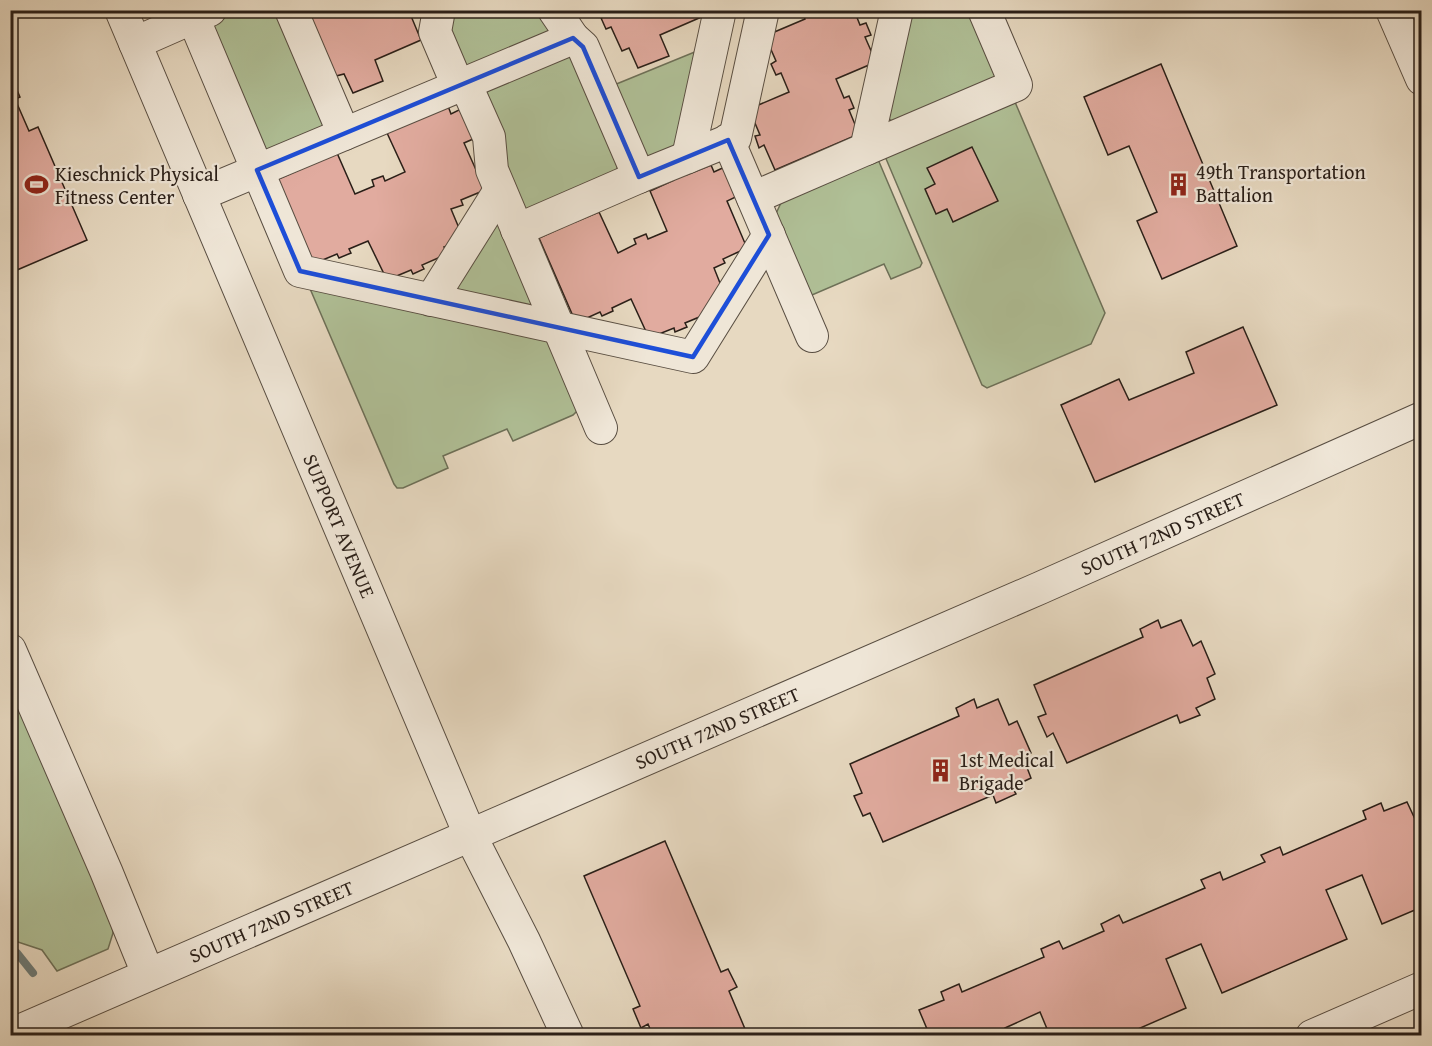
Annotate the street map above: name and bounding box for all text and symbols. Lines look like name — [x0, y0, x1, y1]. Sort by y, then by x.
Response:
place label: 49th Transportation Battalion — [1196, 157, 1366, 209]
place label: Kieschnick Physical Fitness Center — [55, 159, 219, 211]
building icon: 49th Transportation Battalion — [1165, 171, 1191, 197]
sports icon: Kieschnick Physical Fitness Center — [24, 172, 50, 198]
street label: SUPPORT AVENUE — [296, 449, 383, 602]
street label: SOUTH 72ND STREET — [1076, 484, 1249, 582]
street label: SOUTH 72ND STREET — [630, 679, 804, 776]
place label: 1st Medical Brigade — [959, 745, 1054, 797]
building icon: 1st Medical Brigade — [928, 758, 954, 784]
street label: SOUTH 72ND STREET — [184, 873, 358, 970]

